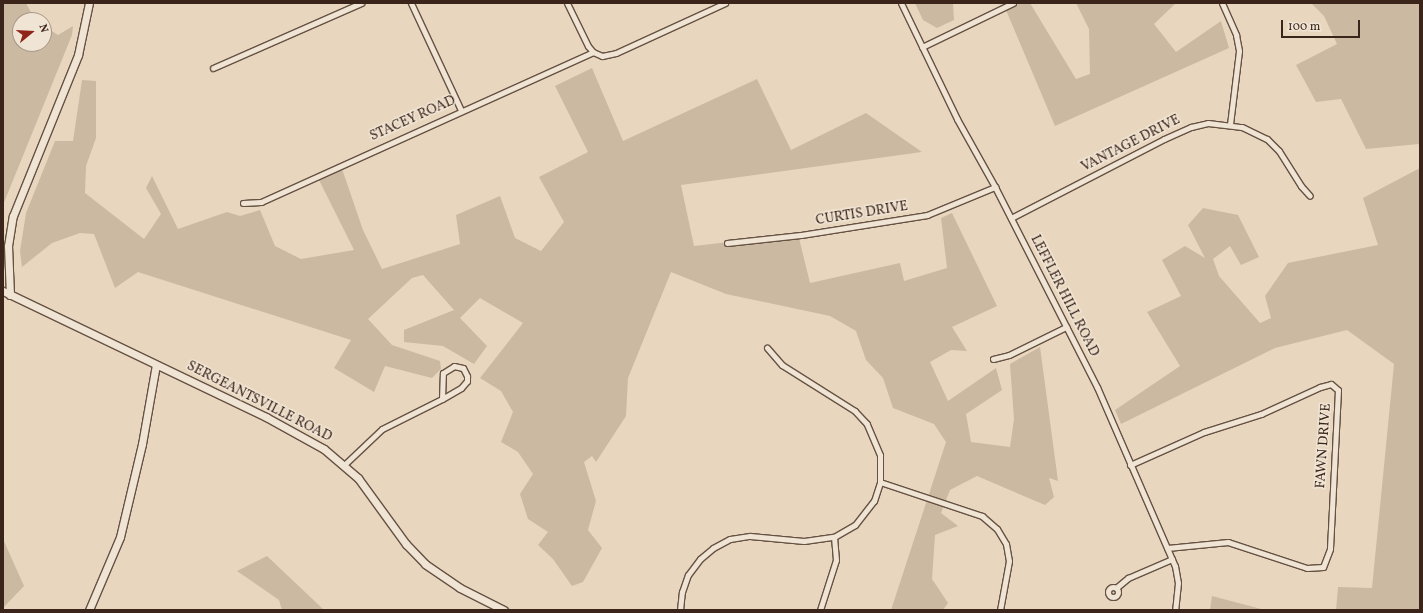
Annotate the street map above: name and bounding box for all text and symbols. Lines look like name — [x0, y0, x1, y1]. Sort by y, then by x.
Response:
north arrow — [12, 12, 52, 52]
scale bar — [1283, 12, 1362, 38]
text: 100 m — [1288, 19, 1320, 35]
text: N — [35, 22, 51, 35]
street label: STACEY ROAD — [367, 93, 459, 145]
street label: VANTAGE DRIVE — [1079, 112, 1183, 176]
street label: CURTIS DRIVE — [815, 198, 909, 230]
street label: LEFFLER HILL ROAD — [1026, 232, 1102, 360]
street label: SERGEANTSVILLE ROAD — [184, 358, 334, 446]
street label: FAWN DRIVE — [1313, 403, 1335, 489]

